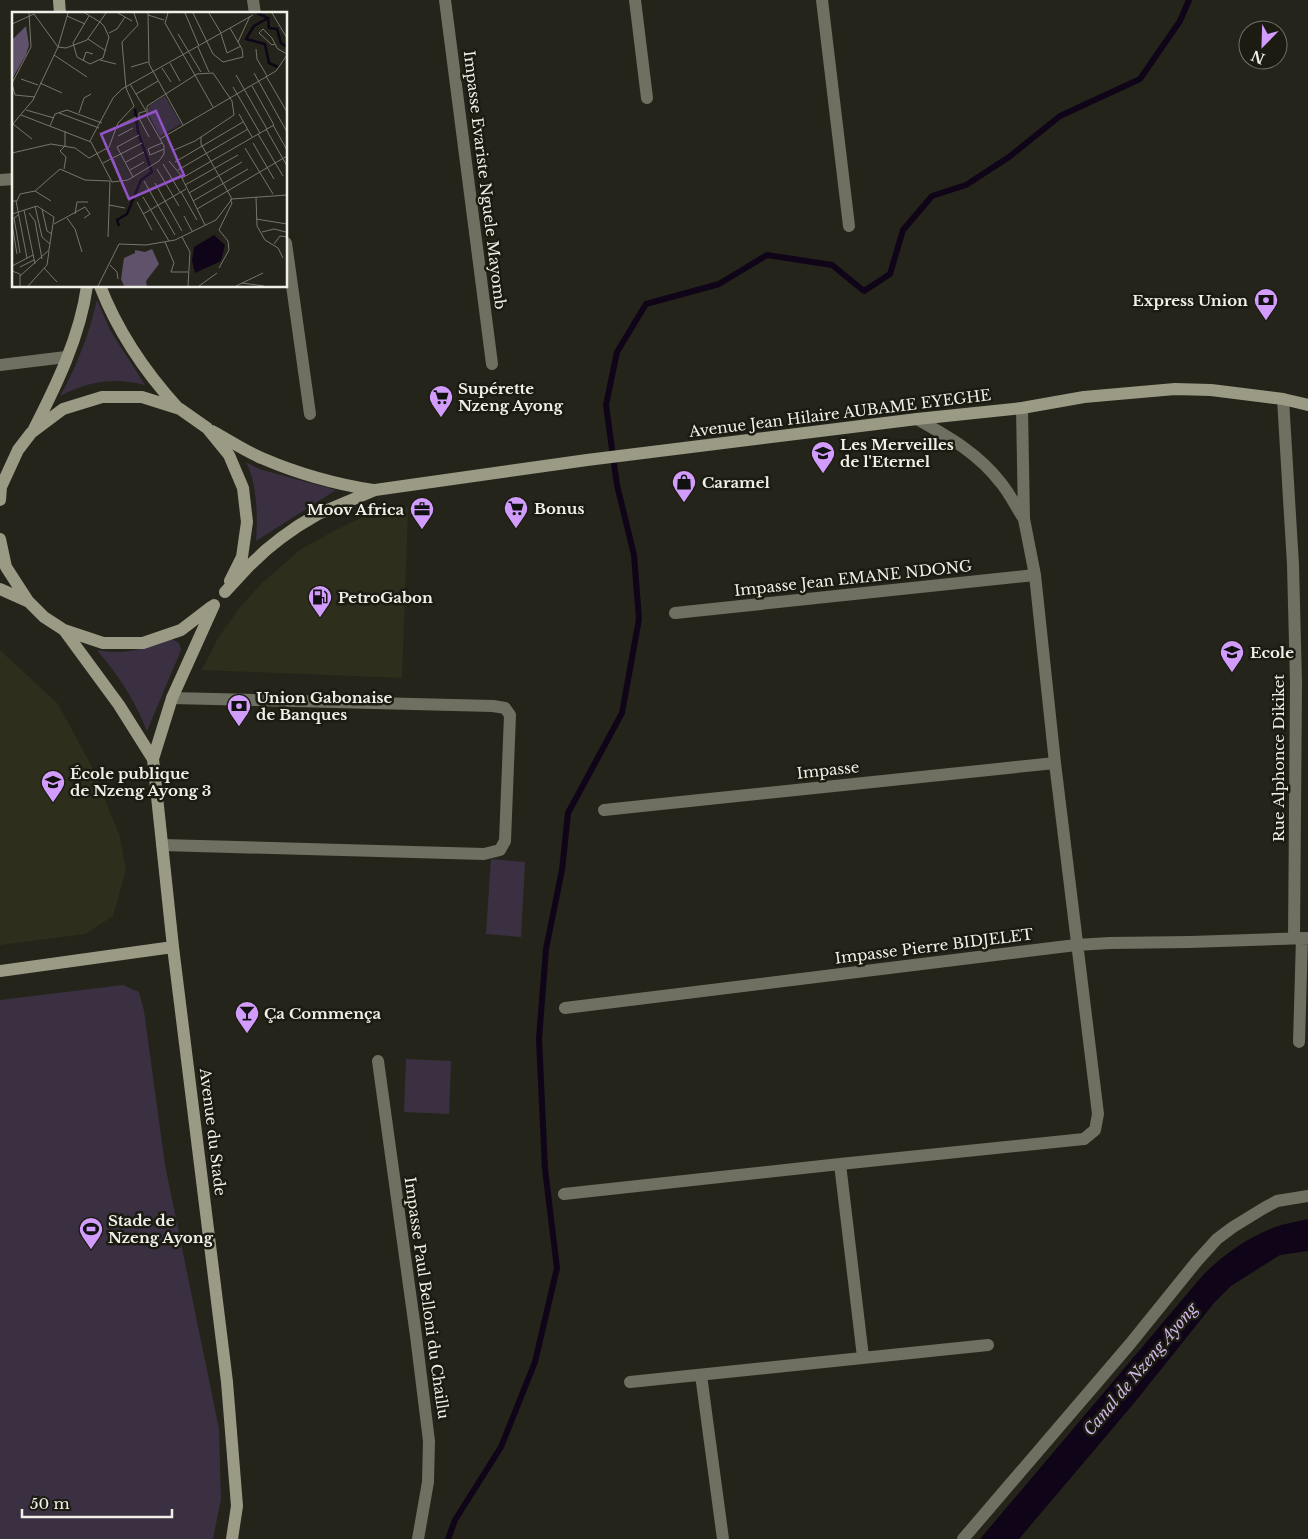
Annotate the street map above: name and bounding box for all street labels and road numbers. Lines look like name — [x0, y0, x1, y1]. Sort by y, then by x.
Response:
street label: Impasse Evariste Nguele Mayomb — [460, 49, 510, 311]
street label: Avenue Jean Hilaire AUBAME EYEGHE — [687, 385, 992, 441]
street label: Impasse Jean EMANE NDONG — [733, 556, 973, 600]
street label: Rue Alphonce Dikiket — [1269, 674, 1288, 842]
street label: Impasse — [796, 757, 860, 783]
street label: Impasse Pierre BIDJELET — [834, 924, 1034, 968]
street label: Avenue du Stade — [196, 1066, 230, 1197]
street label: Impasse Paul Belloni du Chaillu — [401, 1176, 453, 1420]

